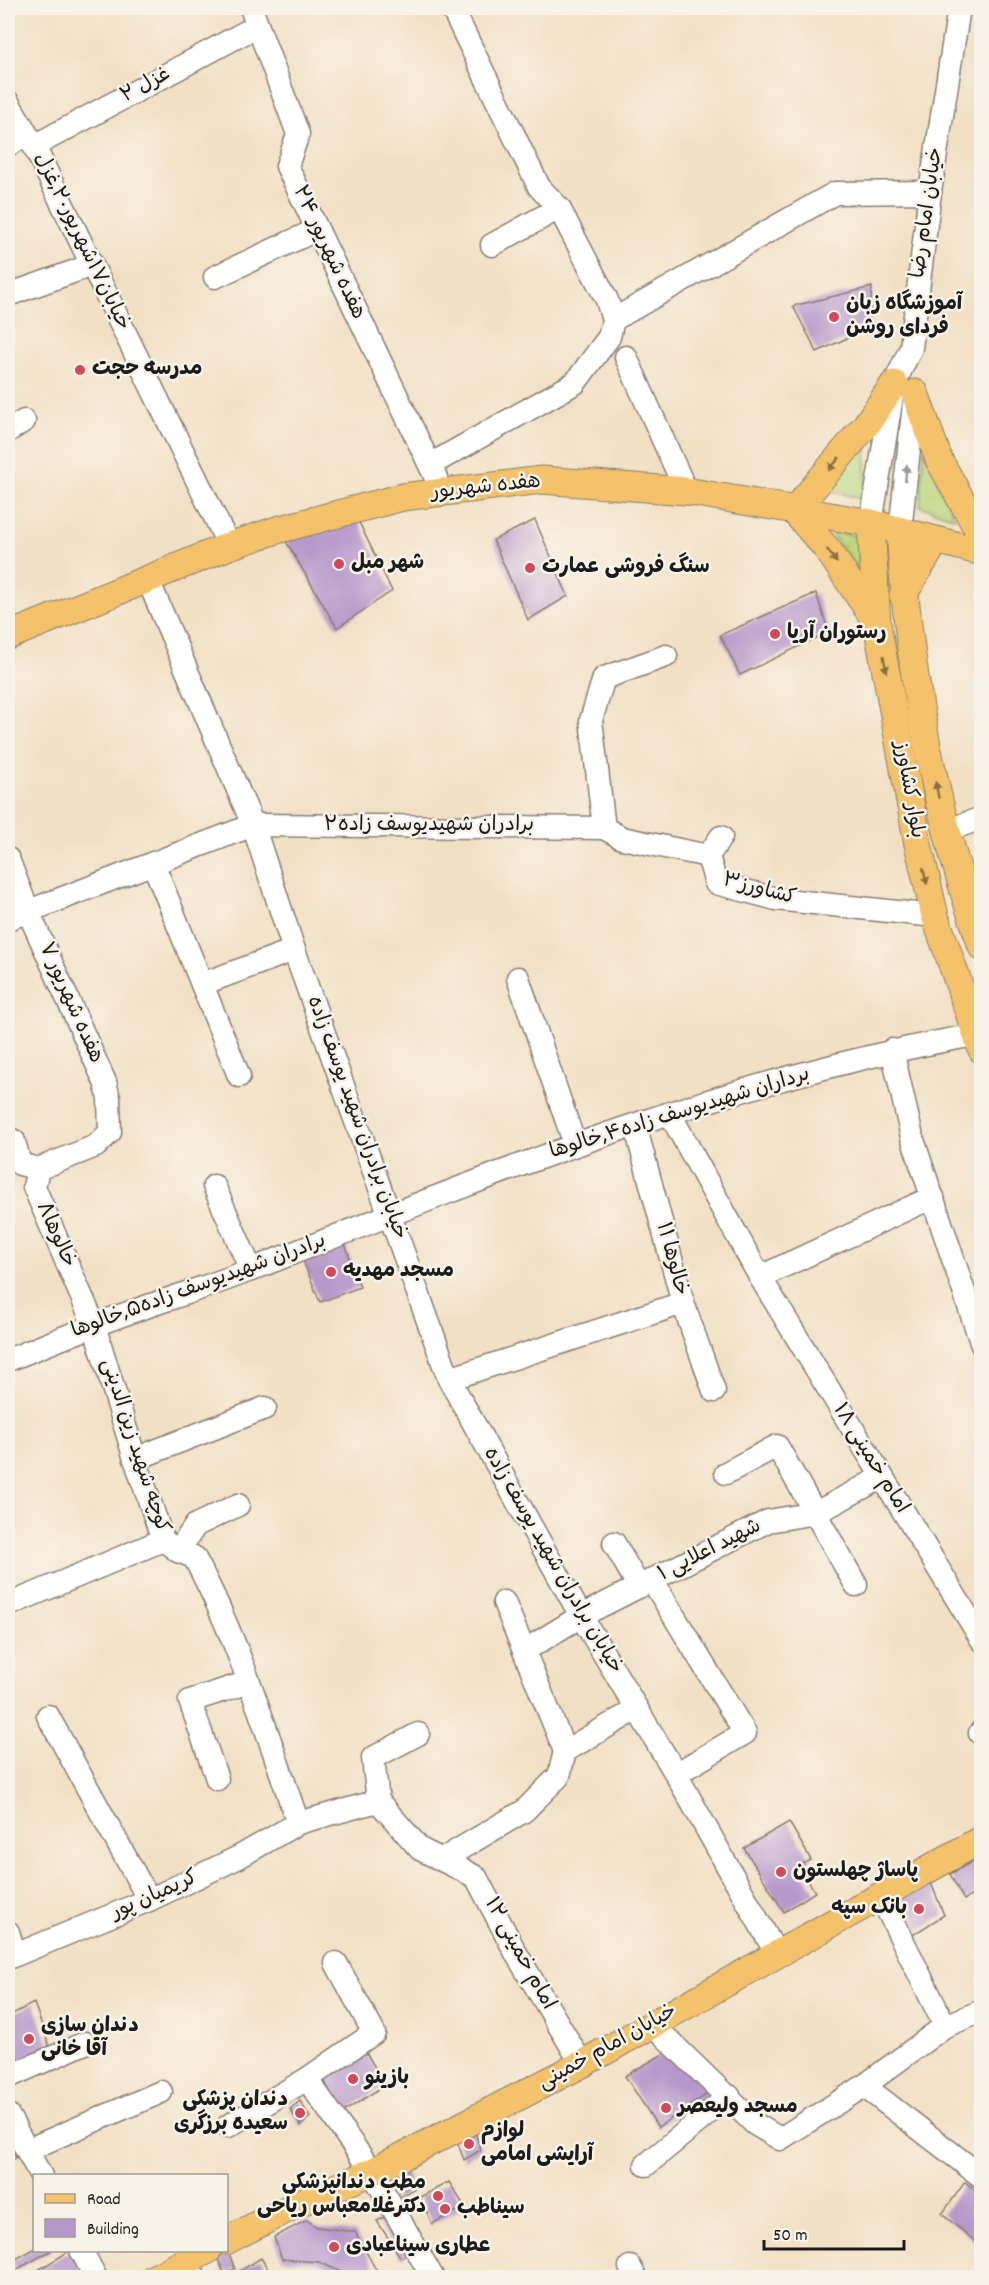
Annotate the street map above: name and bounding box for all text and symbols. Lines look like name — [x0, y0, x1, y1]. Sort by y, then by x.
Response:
street label: غزل ۲ — [115, 60, 177, 112]
street label: خیابان امام رضا — [904, 146, 952, 280]
street label: خیابان۱۷شهریور۲۰,غزل — [25, 148, 137, 336]
street label: هفده شهریور ۲۴ — [284, 181, 372, 325]
place label: آموزشگاه زبان فردای روشن — [846, 289, 964, 344]
marker: آموزشگاه زبان فردای روشن — [827, 310, 841, 324]
place label: مدرسه حجت — [92, 355, 202, 385]
marker: مدرسه حجت — [73, 363, 87, 377]
one-way arrow — [827, 456, 840, 472]
one-way arrow — [901, 463, 911, 482]
street label: هفده شهریور — [428, 467, 542, 509]
one-way arrow — [826, 548, 838, 563]
place label: شهر مبل — [351, 549, 424, 579]
place label: سنگ فروشی عمارت — [542, 552, 710, 583]
marker: شهر مبل — [332, 557, 346, 571]
marker: سنگ فروشی عمارت — [523, 561, 537, 575]
place label: رستوران آریا — [787, 619, 886, 649]
marker: رستوران آریا — [768, 627, 782, 641]
one-way arrow — [881, 655, 890, 674]
street label: بلوار کشاورز — [884, 737, 931, 841]
one-way arrow — [932, 780, 941, 799]
street label: برادران شهیدیوسف زاده۲ — [324, 811, 534, 841]
street label: کشاورز۳ — [719, 866, 799, 914]
one-way arrow — [921, 867, 931, 886]
street label: هفده شهریور ۷ — [30, 938, 110, 1068]
street label: خیابان برادران شهید یوسف زاده — [298, 992, 414, 1244]
street label: برداران شهیدیوسف زاده۴,خالوها — [546, 1060, 814, 1168]
street label: خالوها۸ — [27, 1197, 83, 1273]
street label: خالوها ۱۱ — [647, 1219, 695, 1299]
street label: برادران شهیدیوسف زاده۵,خالوها — [67, 1227, 331, 1347]
place label: مسجد مهدیه — [343, 1257, 454, 1287]
marker: مسجد مهدیه — [324, 1265, 338, 1279]
street label: کوچه شهید زین الدینی — [92, 1355, 176, 1537]
street label: امام خمینی ۱۸ — [824, 1398, 916, 1520]
street label: خیابان برادران شهید یوسف زاده — [475, 1442, 629, 1680]
street label: شهید اعلایی ۱ — [653, 1512, 767, 1590]
place label: پاساژ چهلستون — [793, 1857, 918, 1887]
street label: کریمیان پور — [105, 1864, 203, 1929]
marker: پاساژ چهلستون — [774, 1865, 788, 1879]
street label: امام خمینی ۱۲ — [476, 1892, 562, 2016]
place label: بانک سپه — [831, 1894, 907, 1924]
marker: بانک سپه — [912, 1902, 926, 1916]
street label: خیابان امام خمینی — [533, 1997, 683, 2099]
place label: دندان سازی آقا خانی — [41, 2012, 139, 2066]
marker: دندان سازی آقا خانی — [22, 2032, 36, 2046]
place label: بازینو — [363, 2064, 409, 2094]
marker: بازینو — [346, 2072, 360, 2086]
place label: دندان پزشکی سعیده برزگری — [174, 2086, 288, 2140]
place label: مسجد ولیعصر — [676, 2093, 798, 2123]
marker: مسجد ولیعصر — [659, 2101, 673, 2115]
marker: دندان پزشکی سعیده برزگری — [293, 2106, 307, 2120]
place label: لوازم آرایشی امامی — [481, 2117, 595, 2171]
marker: لوازم آرایشی امامی — [462, 2137, 476, 2151]
place label: مطب دندانپزشکی دکترغلامعباس ریاحی — [257, 2169, 426, 2223]
legend — [33, 2174, 228, 2252]
text: Road — [87, 2188, 121, 2213]
marker: مطب دندانپزشکی دکترغلامعباس ریاحی — [431, 2189, 445, 2203]
place label: سیناطب — [457, 2194, 525, 2224]
marker: سیناطب — [438, 2202, 452, 2216]
scale bar — [764, 2213, 904, 2251]
text: Building — [87, 2218, 139, 2243]
text: 50 m — [773, 2224, 808, 2249]
place label: عطاری سیناعبادی — [346, 2232, 490, 2262]
marker: عطاری سیناعبادی — [327, 2240, 341, 2254]

